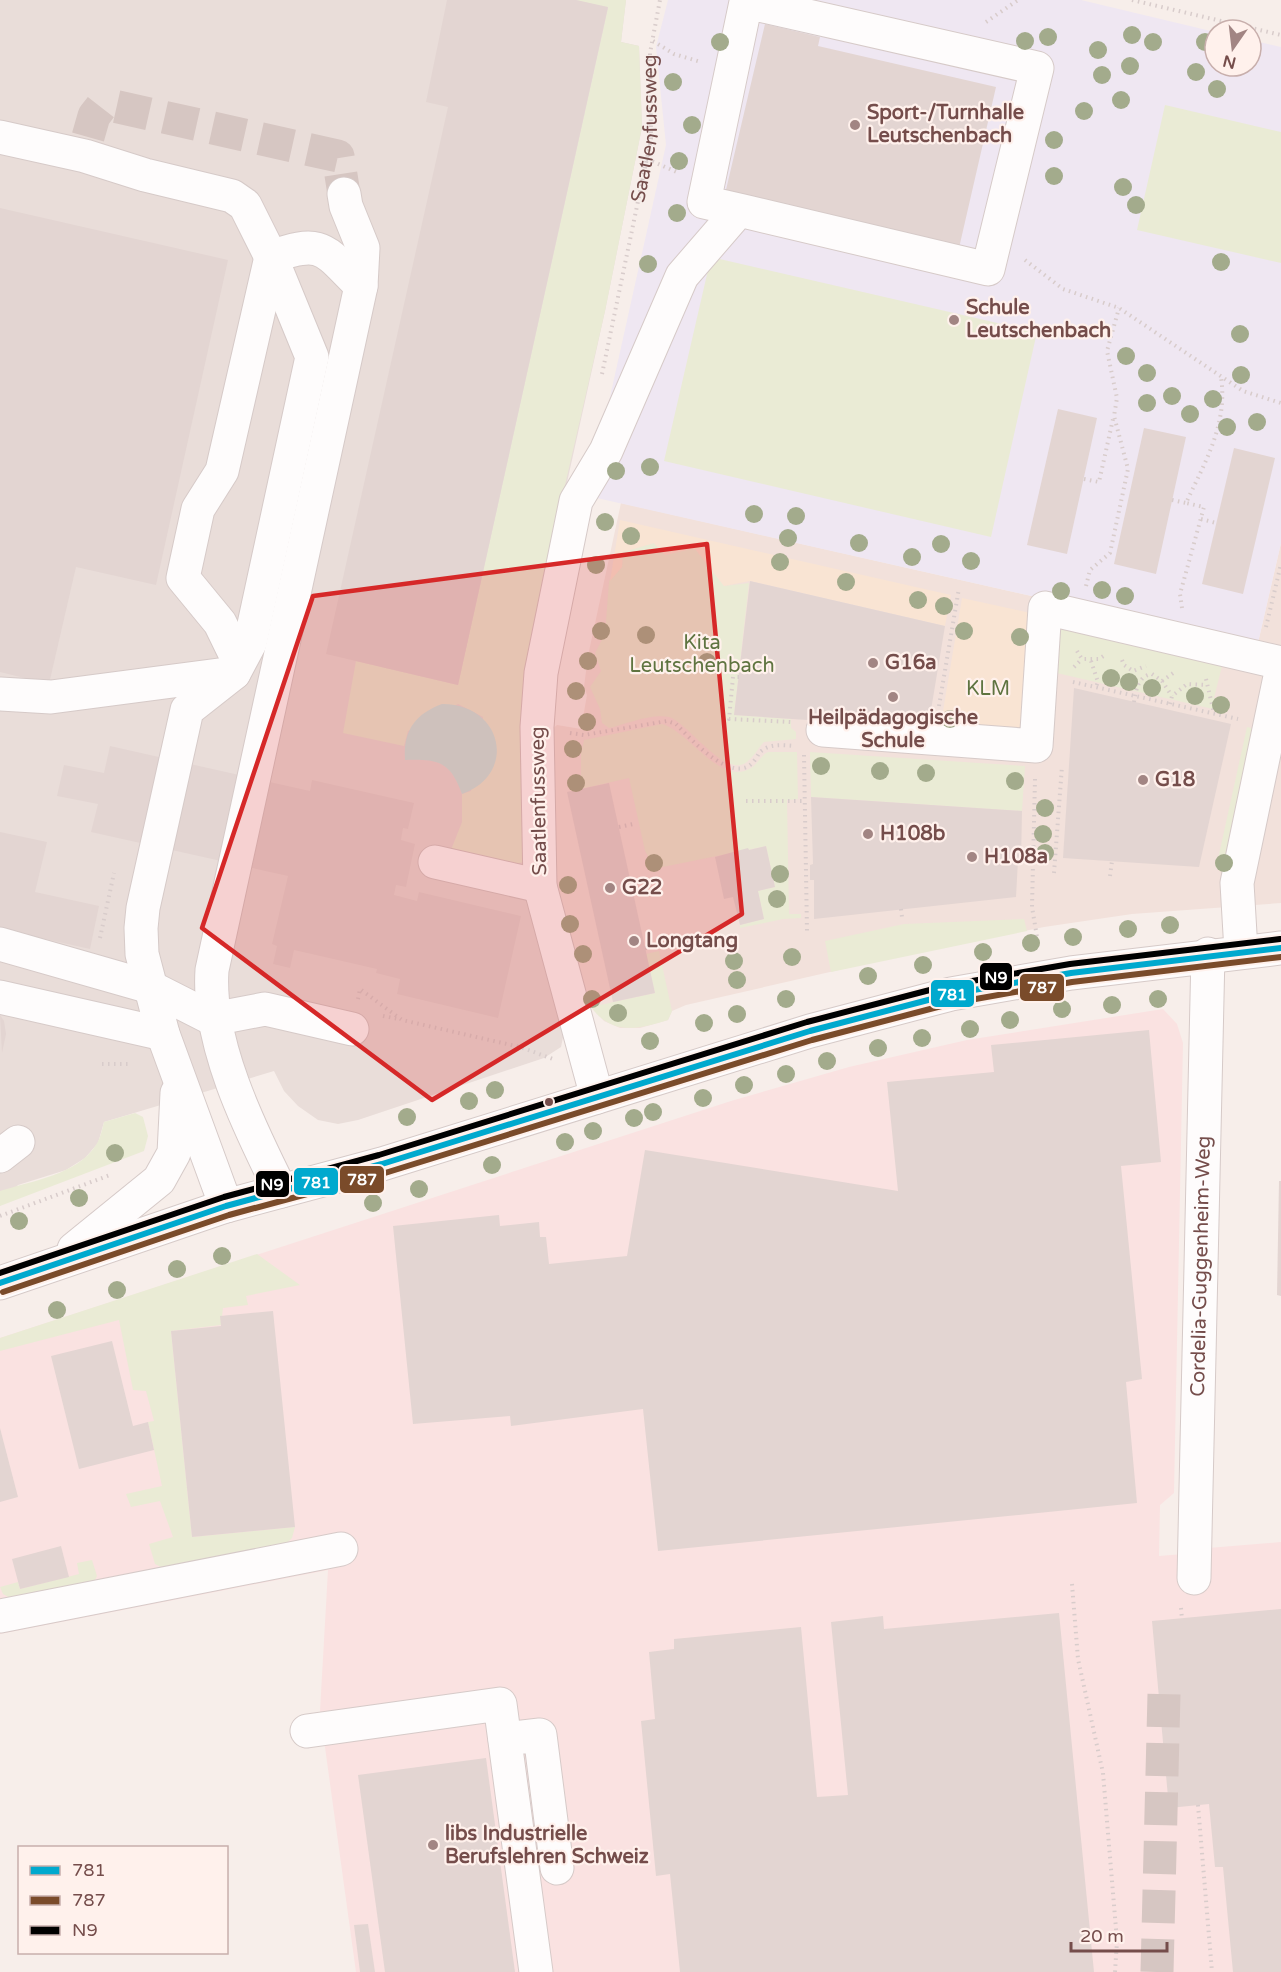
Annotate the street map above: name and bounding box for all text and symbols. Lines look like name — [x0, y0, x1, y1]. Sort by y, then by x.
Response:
north arrow — [1203, 18, 1263, 78]
text: N — [1221, 50, 1238, 73]
street label: Saatlenfussweg — [626, 54, 664, 205]
place label: Sport-/Turnhalle Leutschenbach — [867, 101, 1024, 148]
marker: Sport-/Turnhalle Leutschenbach — [848, 118, 862, 132]
place label: Schule Leutschenbach — [966, 296, 1111, 343]
marker: Schule Leutschenbach — [947, 313, 961, 327]
park label: Kita Leutschenbach — [629, 631, 775, 678]
place label: G16a — [885, 651, 937, 675]
marker: G16a — [866, 656, 880, 670]
park label: KLM — [966, 677, 1010, 701]
marker: Heilpädagogische Schule — [886, 690, 900, 704]
place label: Heilpädagogische Schule — [808, 706, 978, 753]
street label: Saatlenfussweg — [526, 726, 552, 876]
place label: G18 — [1155, 768, 1195, 792]
marker: G18 — [1136, 773, 1150, 787]
place label: H108b — [880, 822, 946, 846]
marker: H108b — [861, 827, 875, 841]
place label: H108a — [984, 845, 1048, 869]
marker: H108a — [965, 850, 979, 864]
place label: G22 — [622, 876, 662, 900]
marker: G22 — [603, 881, 617, 895]
place label: Longtang — [646, 929, 738, 953]
marker: Longtang — [627, 934, 641, 948]
line badge: N9 — [979, 962, 1013, 991]
text: N9 — [985, 968, 1007, 988]
line badge: 787 — [1019, 973, 1065, 1002]
text: 787 — [1027, 978, 1057, 998]
line badge: 781 — [930, 979, 975, 1008]
text: 781 — [937, 985, 967, 1005]
unlabelled marker — [543, 1096, 555, 1108]
street label: Cordelia-Guggenheim-Weg — [1186, 1135, 1216, 1397]
line badge: 787 — [339, 1165, 385, 1194]
line badge: 781 — [293, 1167, 339, 1196]
line badge: N9 — [255, 1170, 290, 1198]
text: 787 — [347, 1170, 377, 1190]
text: 781 — [301, 1173, 331, 1193]
text: N9 — [261, 1175, 283, 1195]
place label: libs Industrielle Berufslehren Schweiz — [445, 1822, 649, 1869]
marker: libs Industrielle Berufslehren Schweiz — [426, 1838, 440, 1852]
legend — [18, 1846, 228, 1954]
text: 781 — [72, 1859, 106, 1881]
text: 787 — [72, 1889, 106, 1911]
scale bar — [1071, 1915, 1167, 1953]
text: N9 — [72, 1919, 98, 1941]
text: 20 m — [1080, 1925, 1124, 1947]

